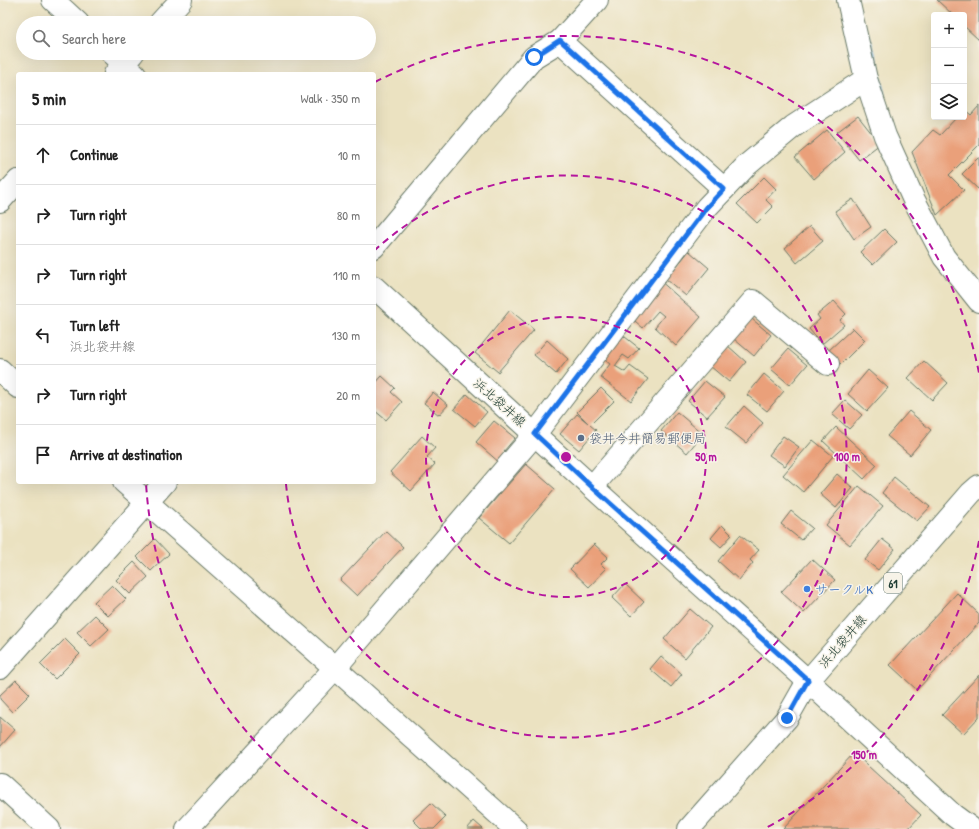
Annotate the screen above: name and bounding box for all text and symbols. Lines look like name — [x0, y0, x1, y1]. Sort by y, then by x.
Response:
map controls — [931, 12, 967, 120]
button: + — [931, 12, 967, 48]
search box — [16, 16, 376, 60]
icon: search — [30, 27, 52, 49]
text: Search here — [62, 28, 126, 49]
route start — [525, 48, 543, 66]
button: − — [931, 48, 967, 84]
button: layers — [931, 84, 967, 120]
text: 5 min — [32, 87, 66, 110]
text: Walk · 350 m — [300, 89, 360, 107]
icon: ahead — [32, 144, 54, 166]
text: Continue — [70, 144, 118, 165]
text: 10 m — [338, 146, 360, 164]
icon: right — [32, 204, 54, 226]
text: Turn right — [70, 204, 126, 225]
text: 80 m — [337, 206, 360, 224]
icon: right — [32, 264, 54, 286]
text: Turn right — [70, 264, 126, 285]
text: 110 m — [333, 266, 360, 284]
text: Turn left — [70, 315, 120, 336]
icon: left — [32, 324, 54, 346]
text: 130 m — [332, 326, 360, 344]
text: 浜北袋井線 — [70, 337, 135, 355]
street label: 浜北袋井線 — [470, 374, 531, 431]
icon: right — [32, 384, 54, 406]
text: Turn right — [70, 384, 126, 405]
text: 20 m — [336, 386, 360, 404]
place label: 袋井今井簡易郵便局 — [589, 429, 706, 447]
marker: 袋井今井簡易郵便局 — [576, 433, 586, 443]
icon: arrive — [32, 444, 54, 466]
text: Arrive at destination — [70, 444, 182, 465]
text: 50 m — [695, 448, 717, 465]
text: 100 m — [834, 448, 860, 465]
centre of rings — [559, 450, 573, 464]
road number: 61 — [884, 573, 902, 593]
place label: サークルK — [815, 580, 873, 598]
marker: サークルK — [802, 584, 812, 594]
street label: 浜北袋井線 — [814, 610, 871, 671]
route end — [778, 709, 796, 727]
text: 150 m — [851, 746, 877, 763]

